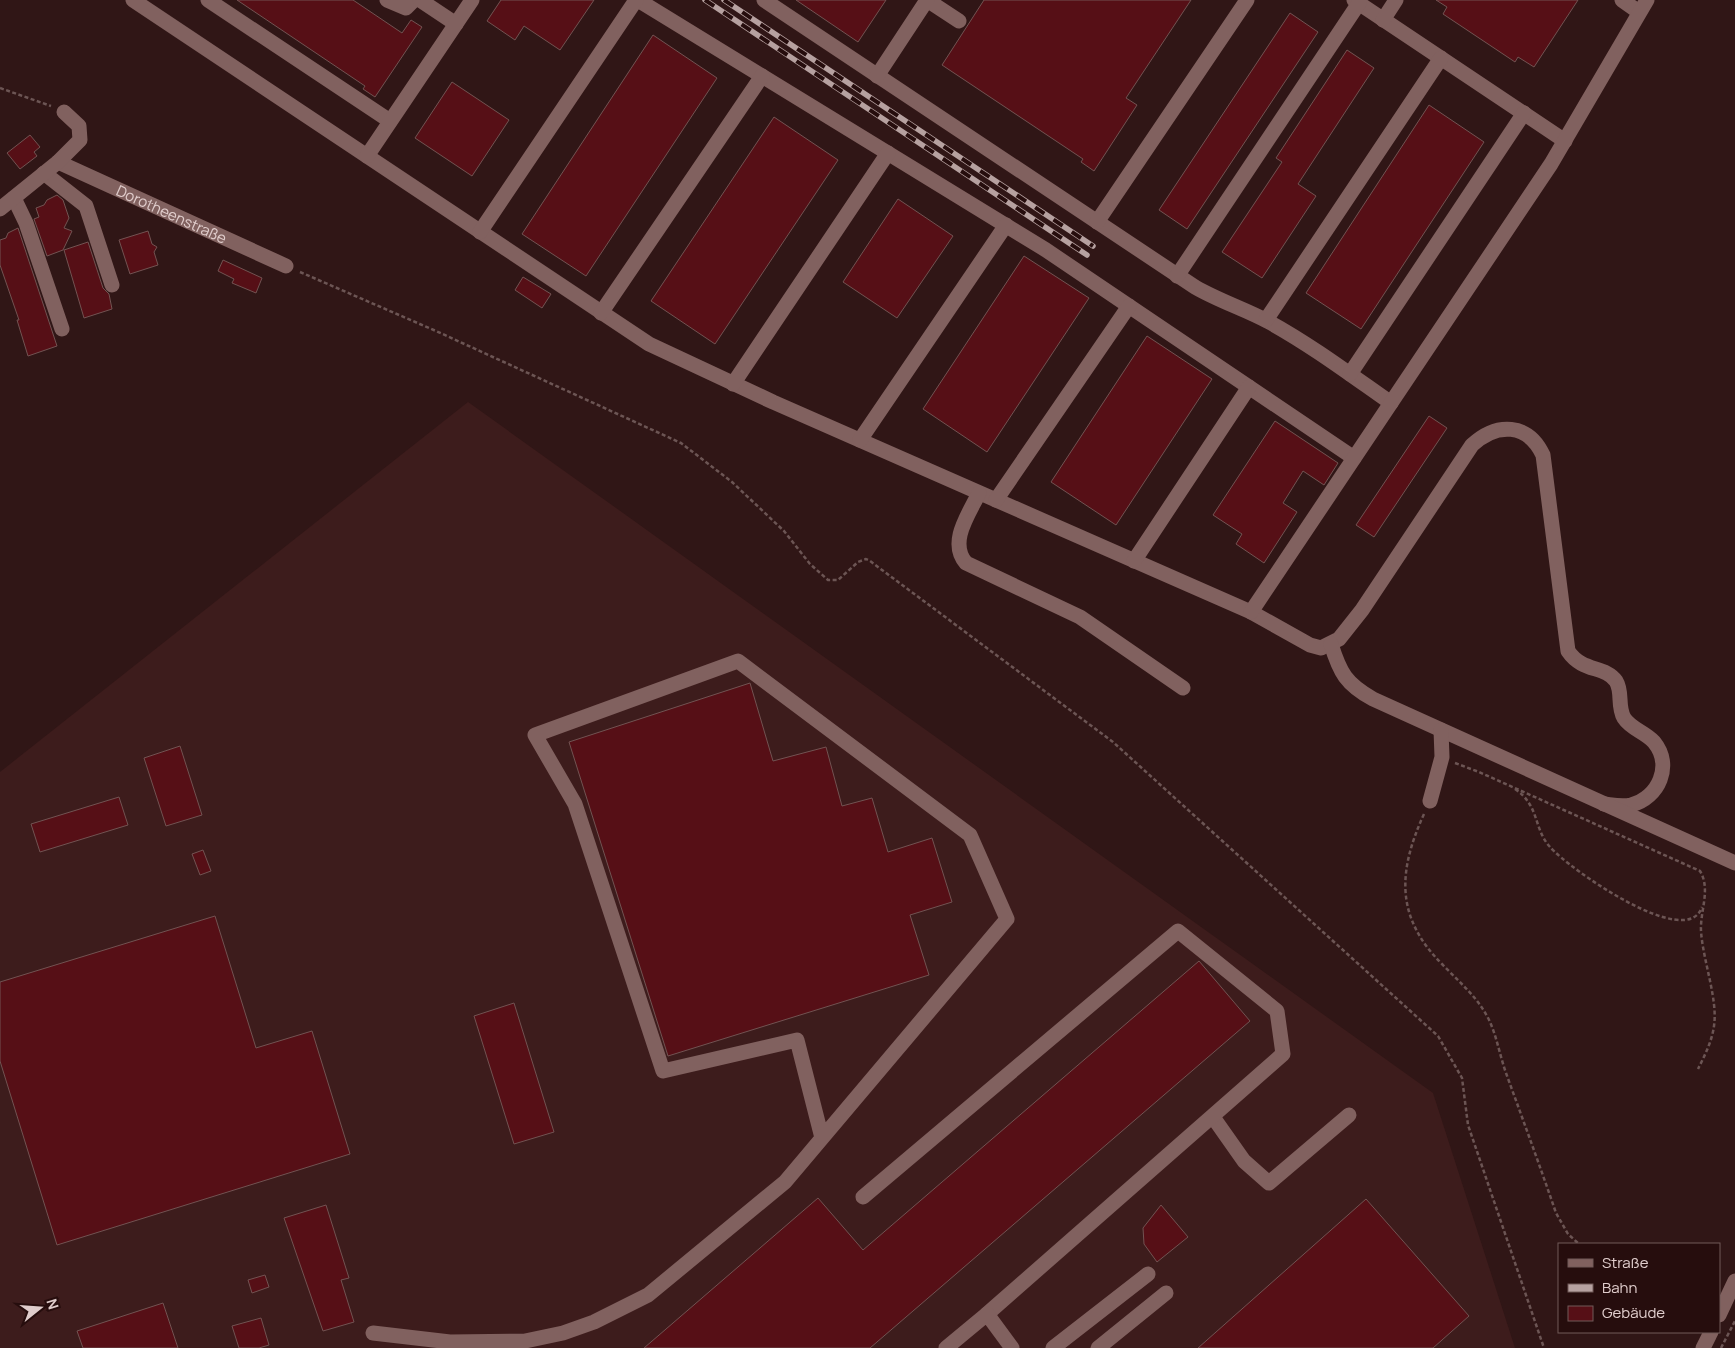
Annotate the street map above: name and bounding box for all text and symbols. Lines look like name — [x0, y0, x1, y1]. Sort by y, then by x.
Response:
street label: Dorotheenstraße — [113, 180, 231, 248]
legend — [1558, 1243, 1720, 1333]
text: Straße — [1602, 1252, 1649, 1273]
text: Bahn — [1602, 1277, 1637, 1298]
north arrow — [15, 1283, 65, 1333]
text: N — [42, 1296, 63, 1312]
text: Gebäude — [1602, 1302, 1665, 1323]

